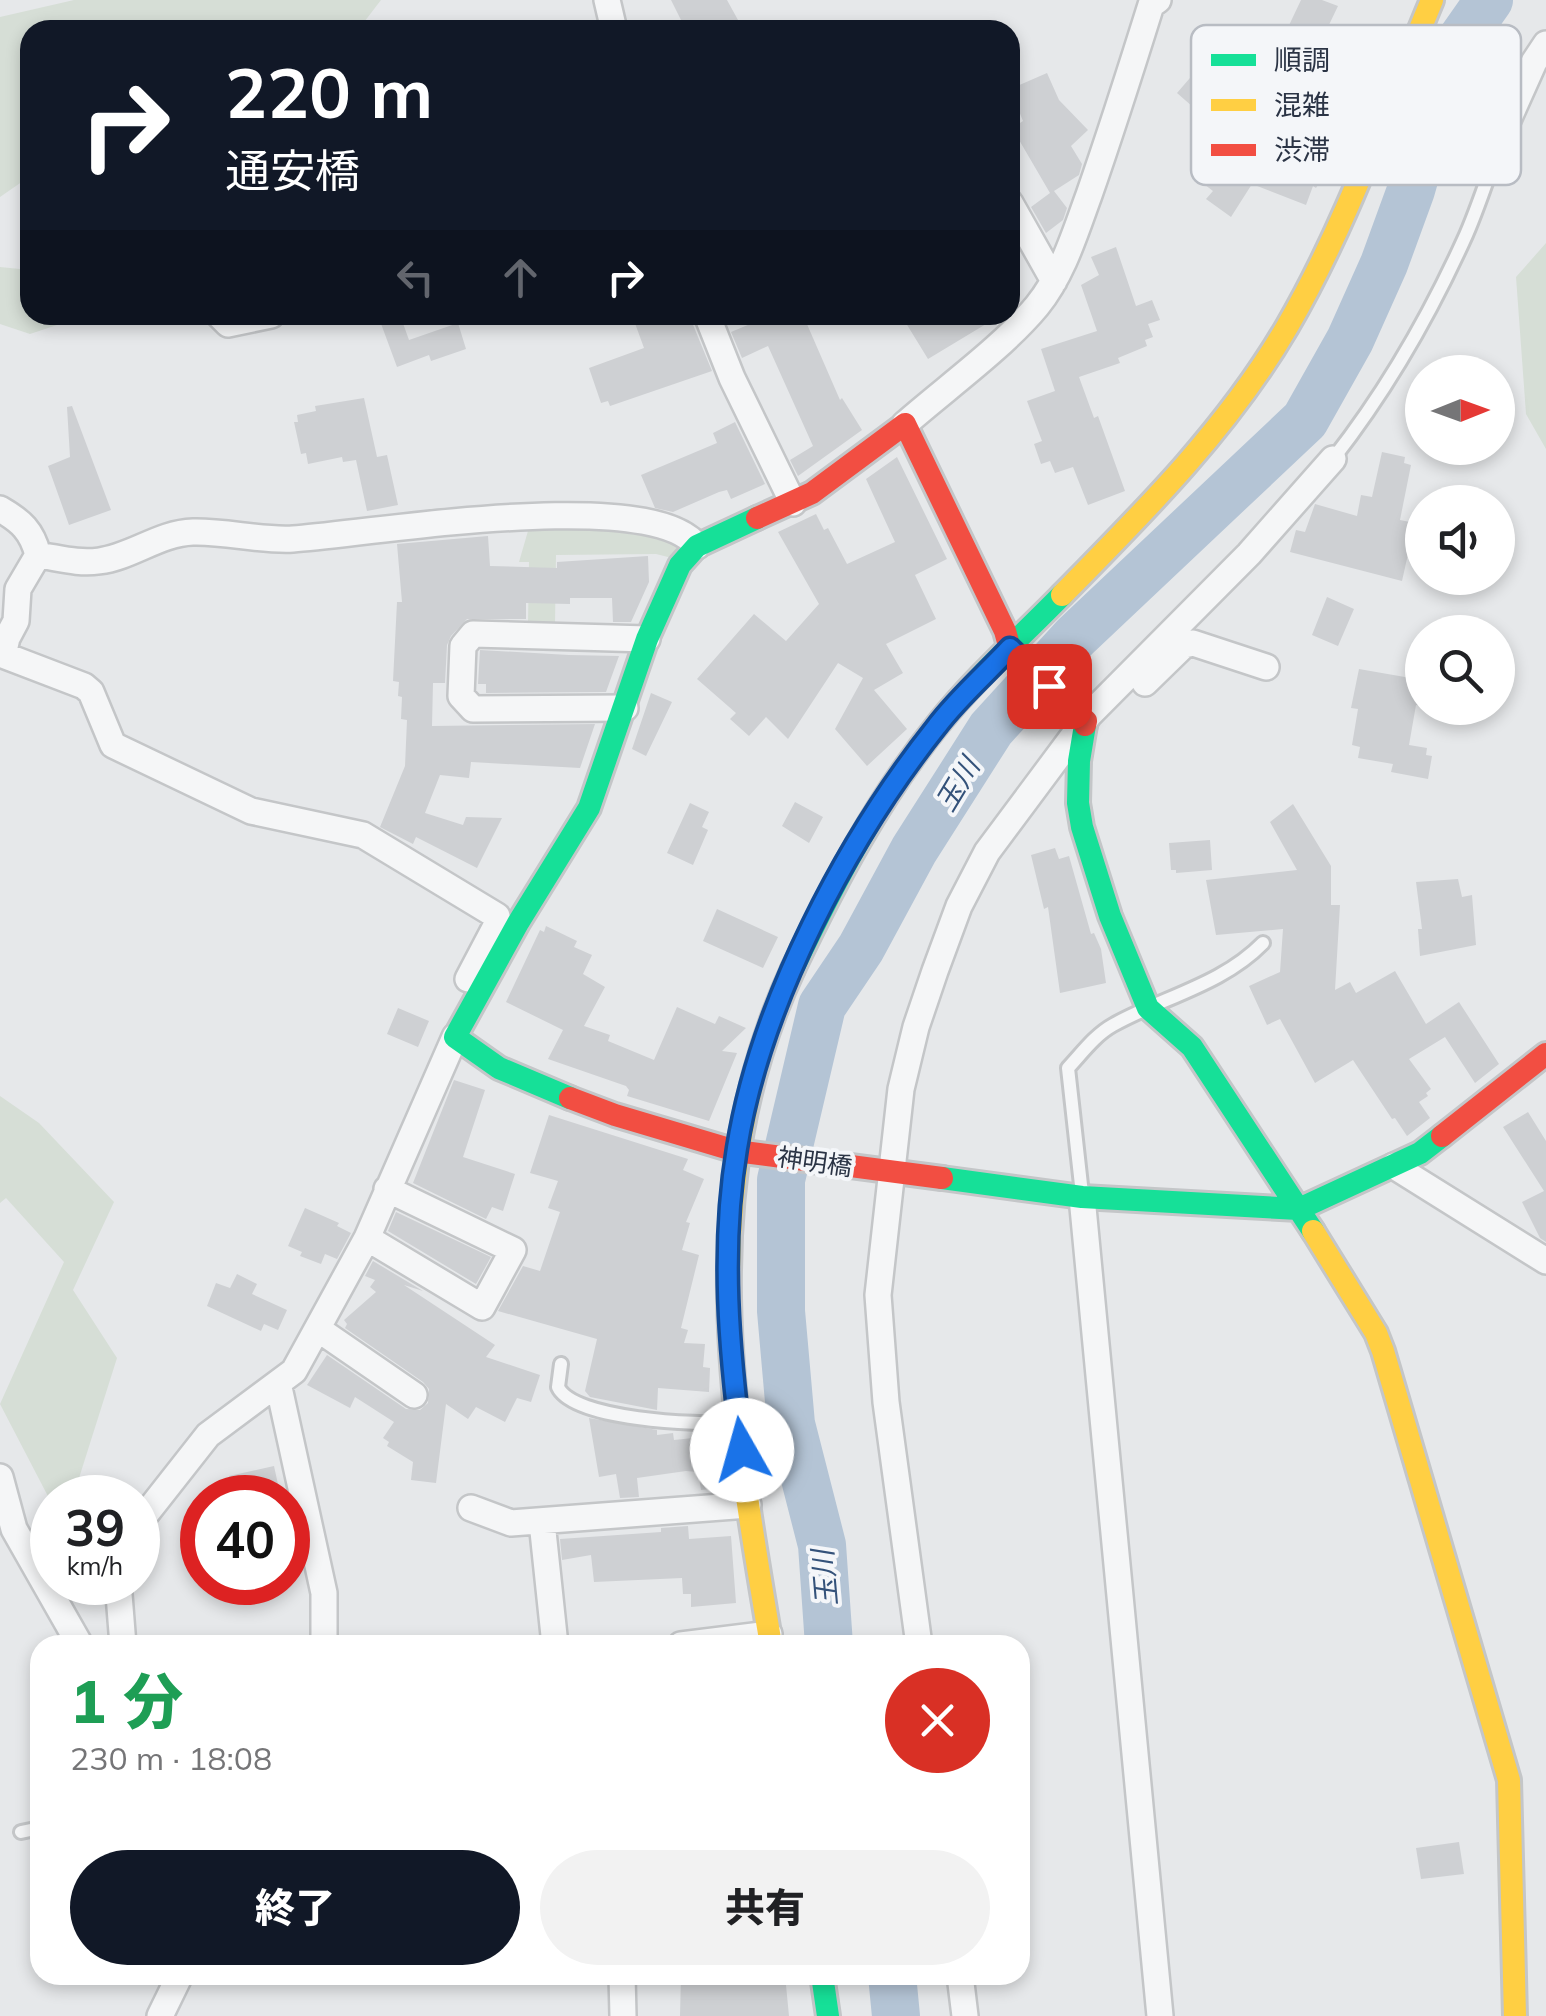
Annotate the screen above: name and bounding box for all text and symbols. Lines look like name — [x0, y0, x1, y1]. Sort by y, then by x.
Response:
legend — [1191, 25, 1521, 185]
text: 順調 — [1274, 42, 1330, 77]
text: 220 m — [225, 48, 433, 136]
icon: right — [60, 60, 190, 190]
text: 混雑 — [1274, 87, 1330, 122]
text: 渋滞 — [1274, 132, 1330, 167]
text: 通安橋 — [225, 142, 360, 198]
icon: left — [388, 250, 443, 305]
icon: ahead — [493, 250, 548, 305]
icon: right — [598, 250, 653, 305]
north arrow — [1405, 355, 1515, 465]
map controls — [1405, 355, 1515, 725]
button: sound — [1405, 485, 1515, 595]
button: search — [1405, 615, 1515, 725]
pin — [1007, 644, 1092, 729]
icon: arrive — [1022, 659, 1077, 714]
water label: 玉川 — [928, 748, 988, 817]
street label: 神明橋 — [776, 1140, 854, 1182]
position arrow — [690, 1398, 794, 1502]
speed limit sign: 40 — [180, 1475, 310, 1605]
text: 39 — [65, 1496, 125, 1559]
water label: 玉川 — [804, 1546, 844, 1607]
text: km/h — [67, 1550, 123, 1581]
text: 1 分 — [70, 1663, 183, 1738]
button: close — [885, 1668, 990, 1773]
text: 230 m · 18:08 — [70, 1738, 272, 1778]
button: 終了 — [70, 1850, 520, 1965]
button: 共有 — [540, 1850, 990, 1965]

